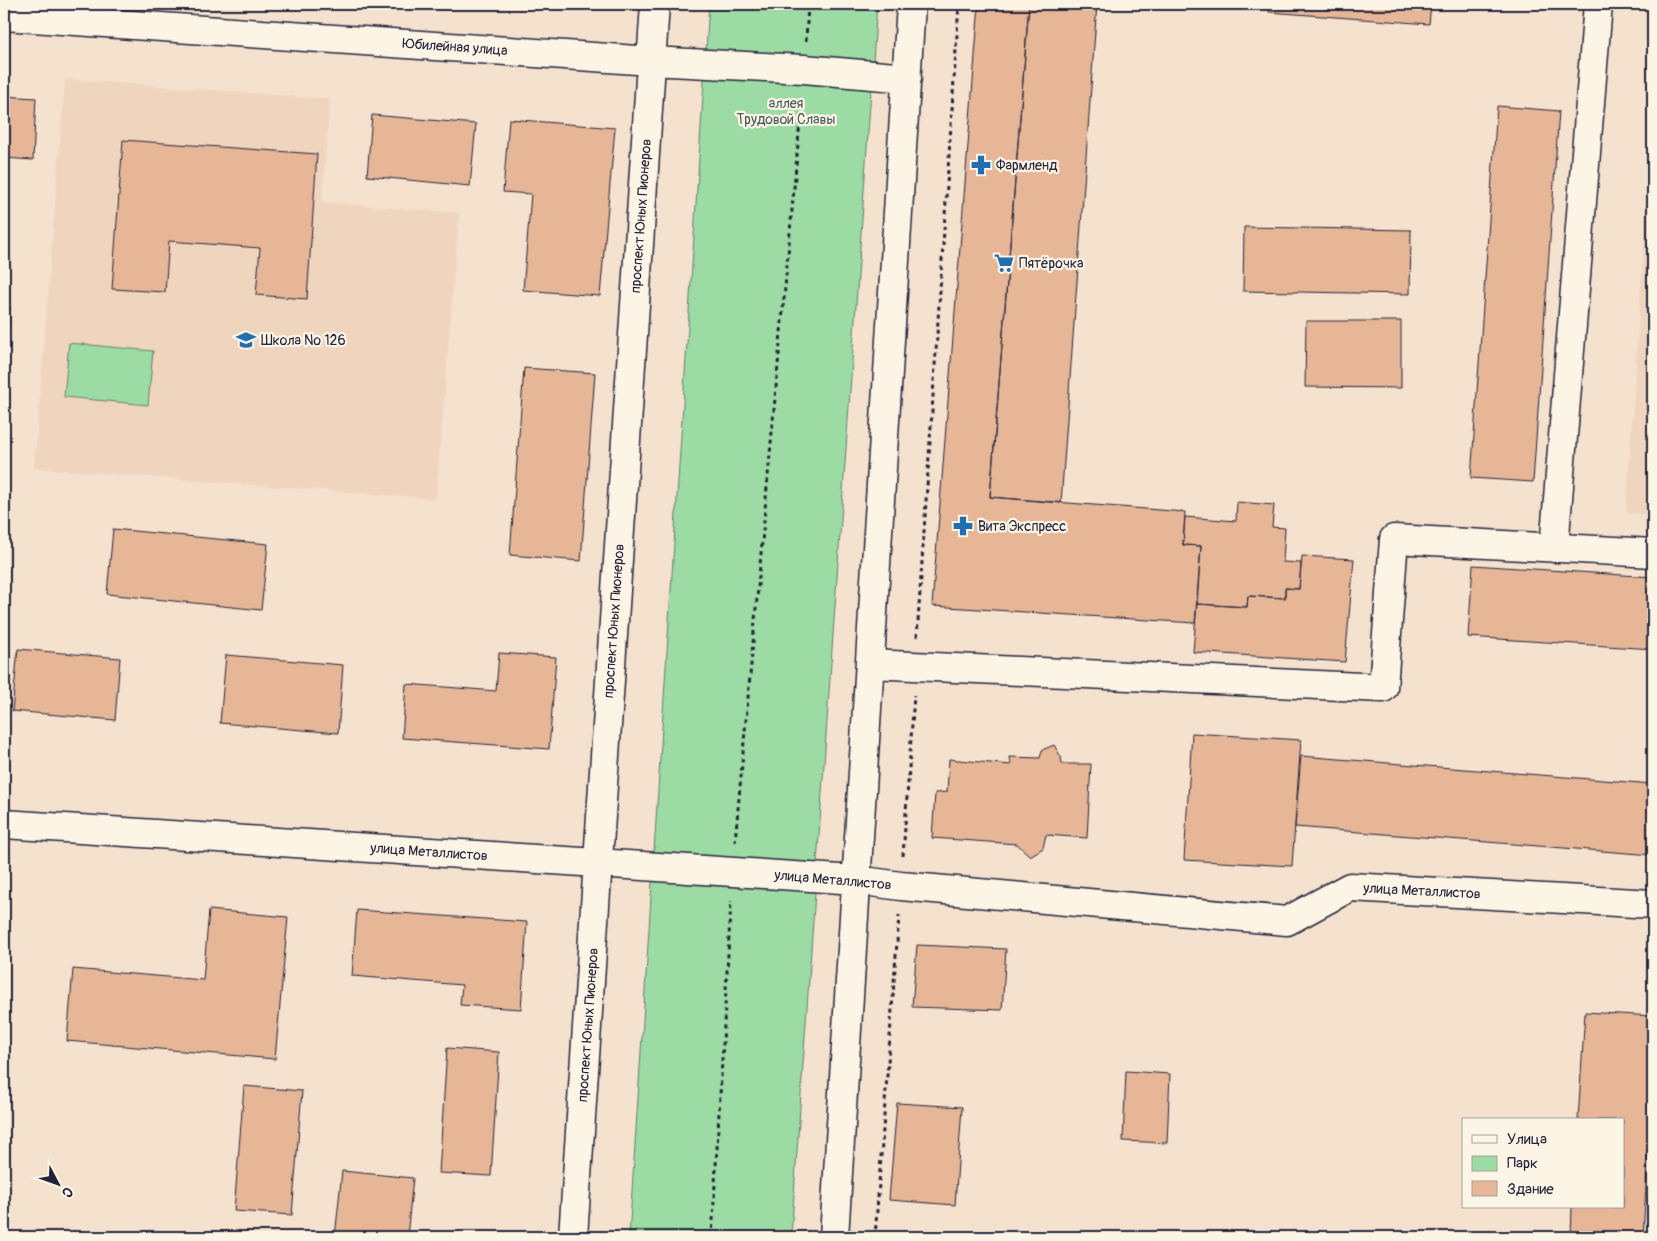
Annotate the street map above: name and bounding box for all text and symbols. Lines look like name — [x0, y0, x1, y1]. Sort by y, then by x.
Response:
street label: Юбилейная улица — [402, 35, 508, 59]
park label: аллея Трудовой Славы — [737, 95, 835, 128]
street label: проспект Юных Пионеров — [627, 138, 655, 294]
pharmacy icon: Фармленд — [970, 154, 992, 176]
place label: Фармленд — [996, 157, 1058, 174]
supermarket icon: Пятёрочка — [993, 252, 1015, 274]
place label: Пятёрочка — [1019, 255, 1083, 272]
school or university icon: Школа № 126 — [235, 329, 257, 351]
place label: Школа № 126 — [261, 332, 346, 349]
pharmacy icon: Вита Экспресс — [952, 515, 974, 537]
place label: Вита Экспресс — [978, 518, 1066, 535]
street label: проспект Юных Пионеров — [600, 543, 628, 699]
street label: улица Металлистов — [369, 839, 488, 865]
street label: улица Металлистов — [773, 866, 892, 894]
street label: улица Металлистов — [1362, 879, 1481, 903]
street label: проспект Юных Пионеров — [574, 947, 602, 1103]
legend — [1462, 1118, 1624, 1208]
text: Улица — [1507, 1130, 1547, 1149]
text: Парк — [1507, 1154, 1538, 1173]
north arrow — [32, 1158, 82, 1208]
text: Здание — [1507, 1180, 1554, 1199]
text: С — [58, 1183, 77, 1201]

